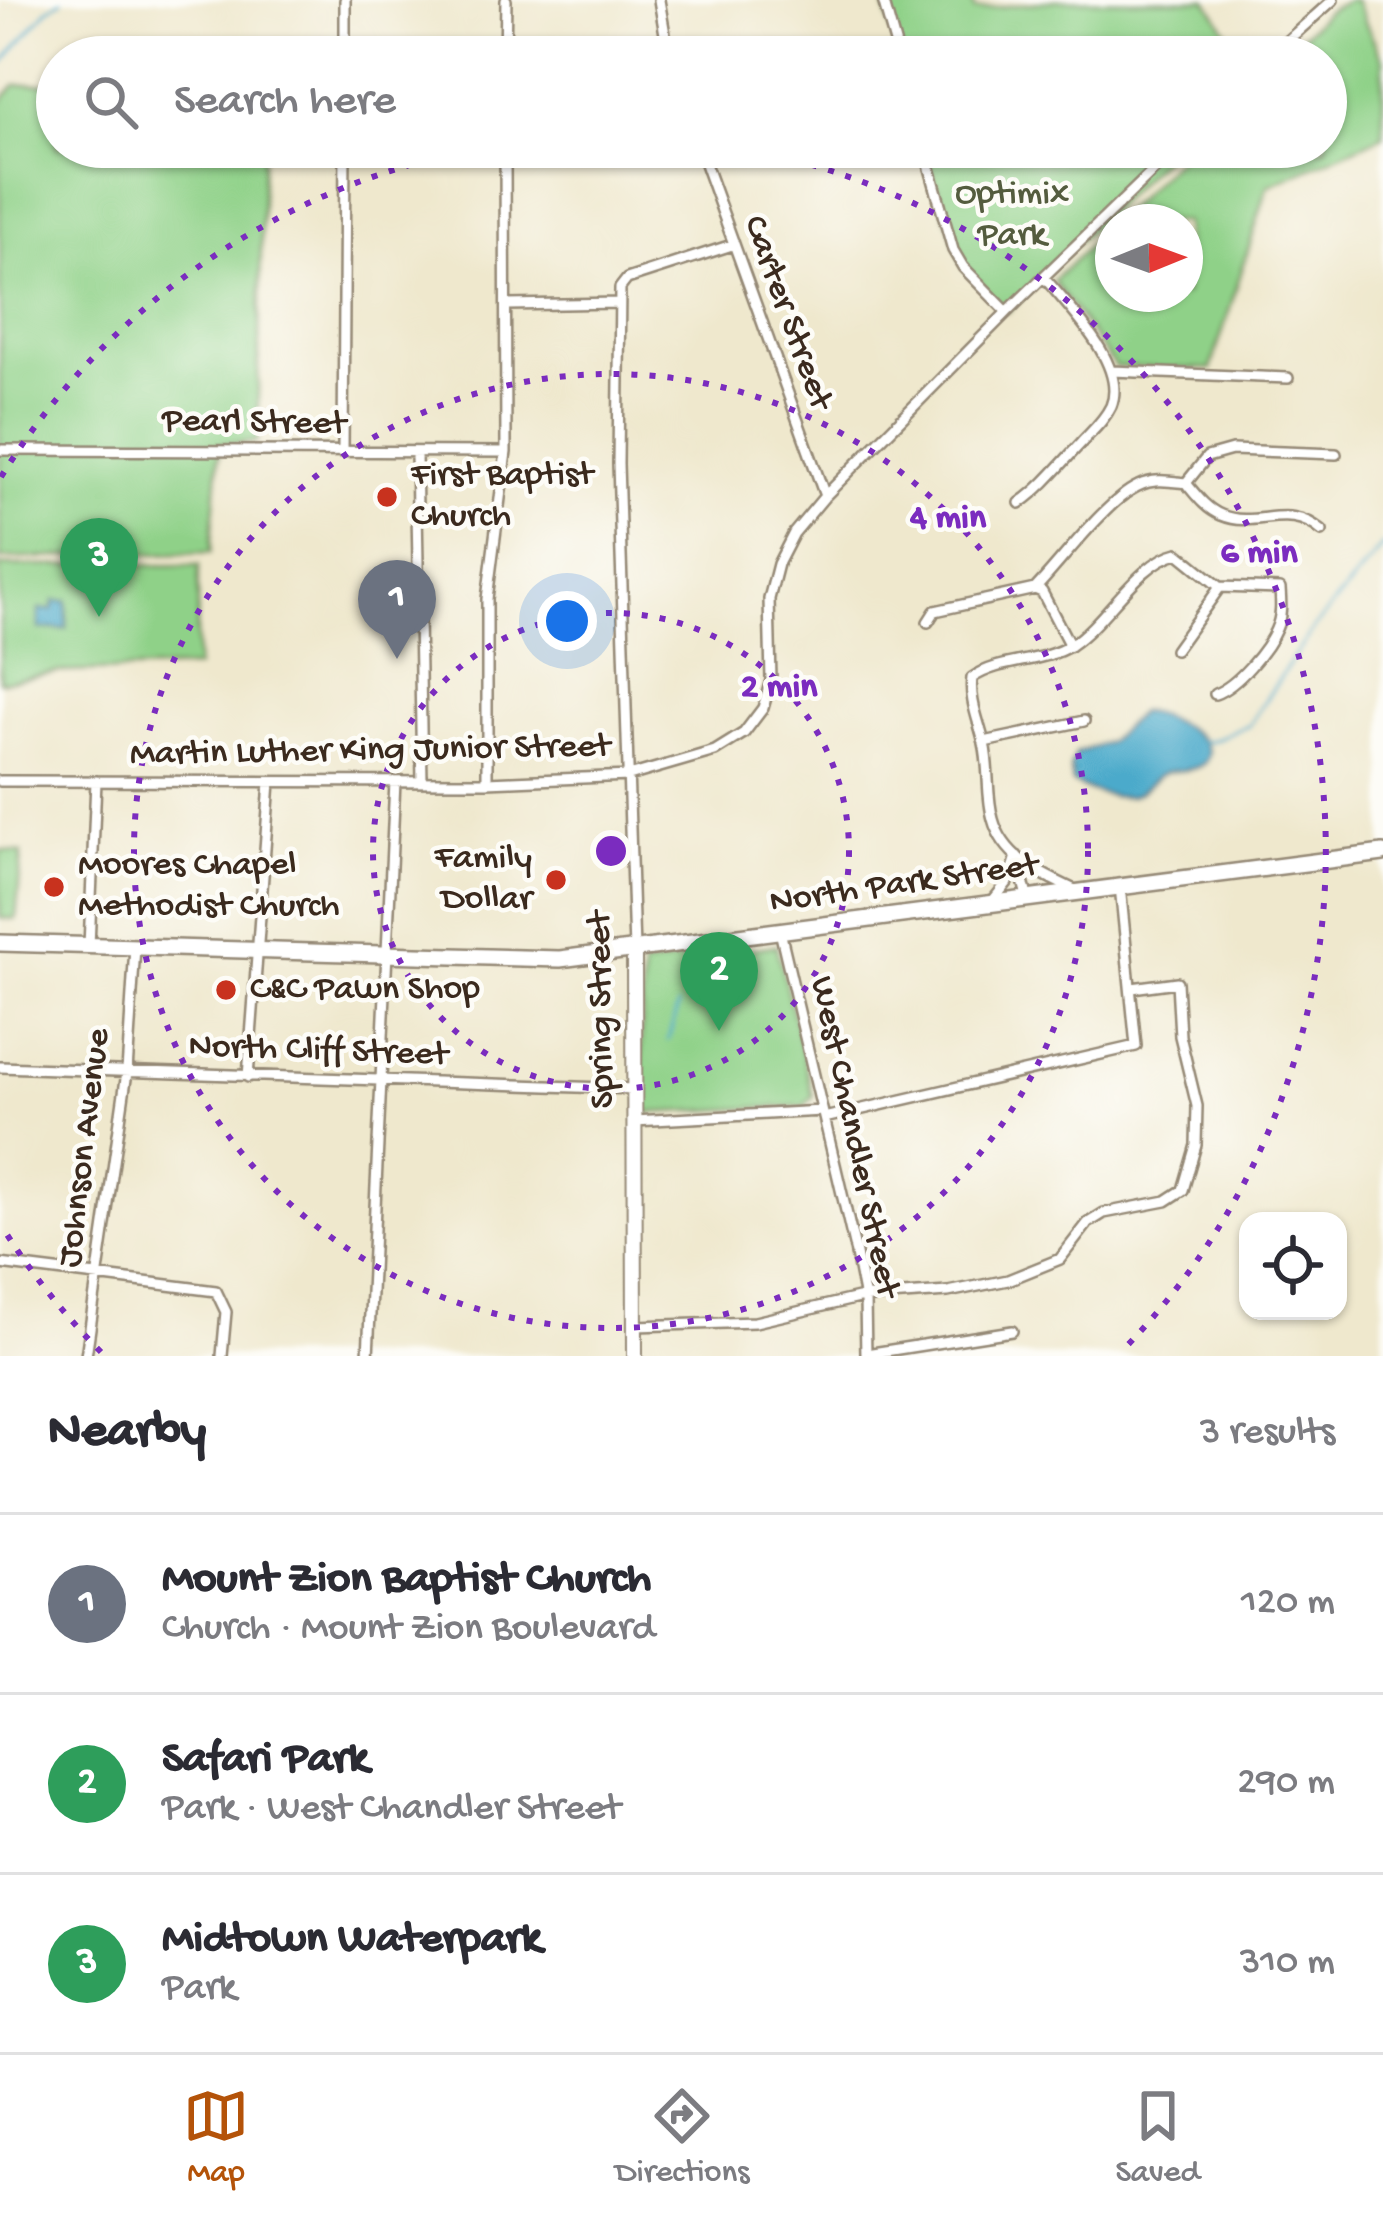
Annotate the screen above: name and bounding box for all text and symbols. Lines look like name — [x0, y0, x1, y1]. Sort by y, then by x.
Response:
search box — [36, 36, 1347, 168]
icon: search — [78, 69, 144, 135]
text: Search here — [174, 76, 396, 129]
park label: Optimix Park — [955, 174, 1069, 258]
north arrow — [1095, 204, 1203, 312]
street label: Carter Street — [731, 210, 842, 419]
street label: Pearl Street — [161, 401, 349, 447]
place label: First Baptist Church — [410, 455, 596, 539]
marker: First Baptist Church — [374, 484, 400, 510]
text: 4 min — [909, 498, 987, 541]
pin: 3 — [60, 518, 138, 617]
text: 6 min — [1220, 533, 1299, 576]
pin: 1 — [358, 560, 436, 659]
your location — [537, 591, 597, 651]
text: 2 min — [741, 667, 818, 710]
street label: Martin Luther King Junior Street — [129, 726, 614, 778]
centre of rings — [590, 830, 632, 872]
place label: Family Dollar — [434, 838, 535, 922]
street label: North Park Street — [767, 844, 1044, 925]
place label: Moores Chapel Methodist Church — [78, 845, 340, 929]
marker: Family Dollar — [543, 867, 569, 893]
marker: Moores Chapel Methodist Church — [41, 874, 67, 900]
street label: Spring Street — [580, 908, 626, 1109]
pin: 2 — [680, 932, 758, 1031]
place label: C&C Pawn Shop — [250, 969, 480, 1012]
street label: West Chandler Street — [798, 973, 909, 1304]
marker: C&C Pawn Shop — [213, 977, 239, 1003]
street label: Johnson Avenue — [50, 1026, 122, 1270]
street label: North Cliff Street — [188, 1026, 452, 1078]
map controls — [1239, 1212, 1347, 1320]
button: locate — [1239, 1212, 1347, 1320]
text: Nearby — [48, 1404, 206, 1464]
text: 3 results — [1200, 1411, 1335, 1457]
text: Mount Zion Baptist Church — [162, 1554, 651, 1607]
text: 1 — [79, 1581, 95, 1627]
text: 120 m — [1241, 1581, 1335, 1627]
text: Church · Mount Zion Boulevard — [162, 1607, 655, 1653]
text: Safari Park — [162, 1734, 369, 1787]
text: 2 — [77, 1761, 97, 1807]
text: 290 m — [1237, 1761, 1335, 1807]
text: Park · West Chandler Street — [162, 1787, 621, 1833]
text: Midtown Waterpark — [162, 1914, 542, 1967]
text: 3 — [77, 1941, 97, 1987]
text: 310 m — [1240, 1941, 1335, 1987]
text: Park — [162, 1967, 236, 2013]
tab: Map — [183, 2083, 249, 2193]
tab: Directions — [615, 2083, 749, 2193]
tab: Saved — [1115, 2083, 1200, 2193]

